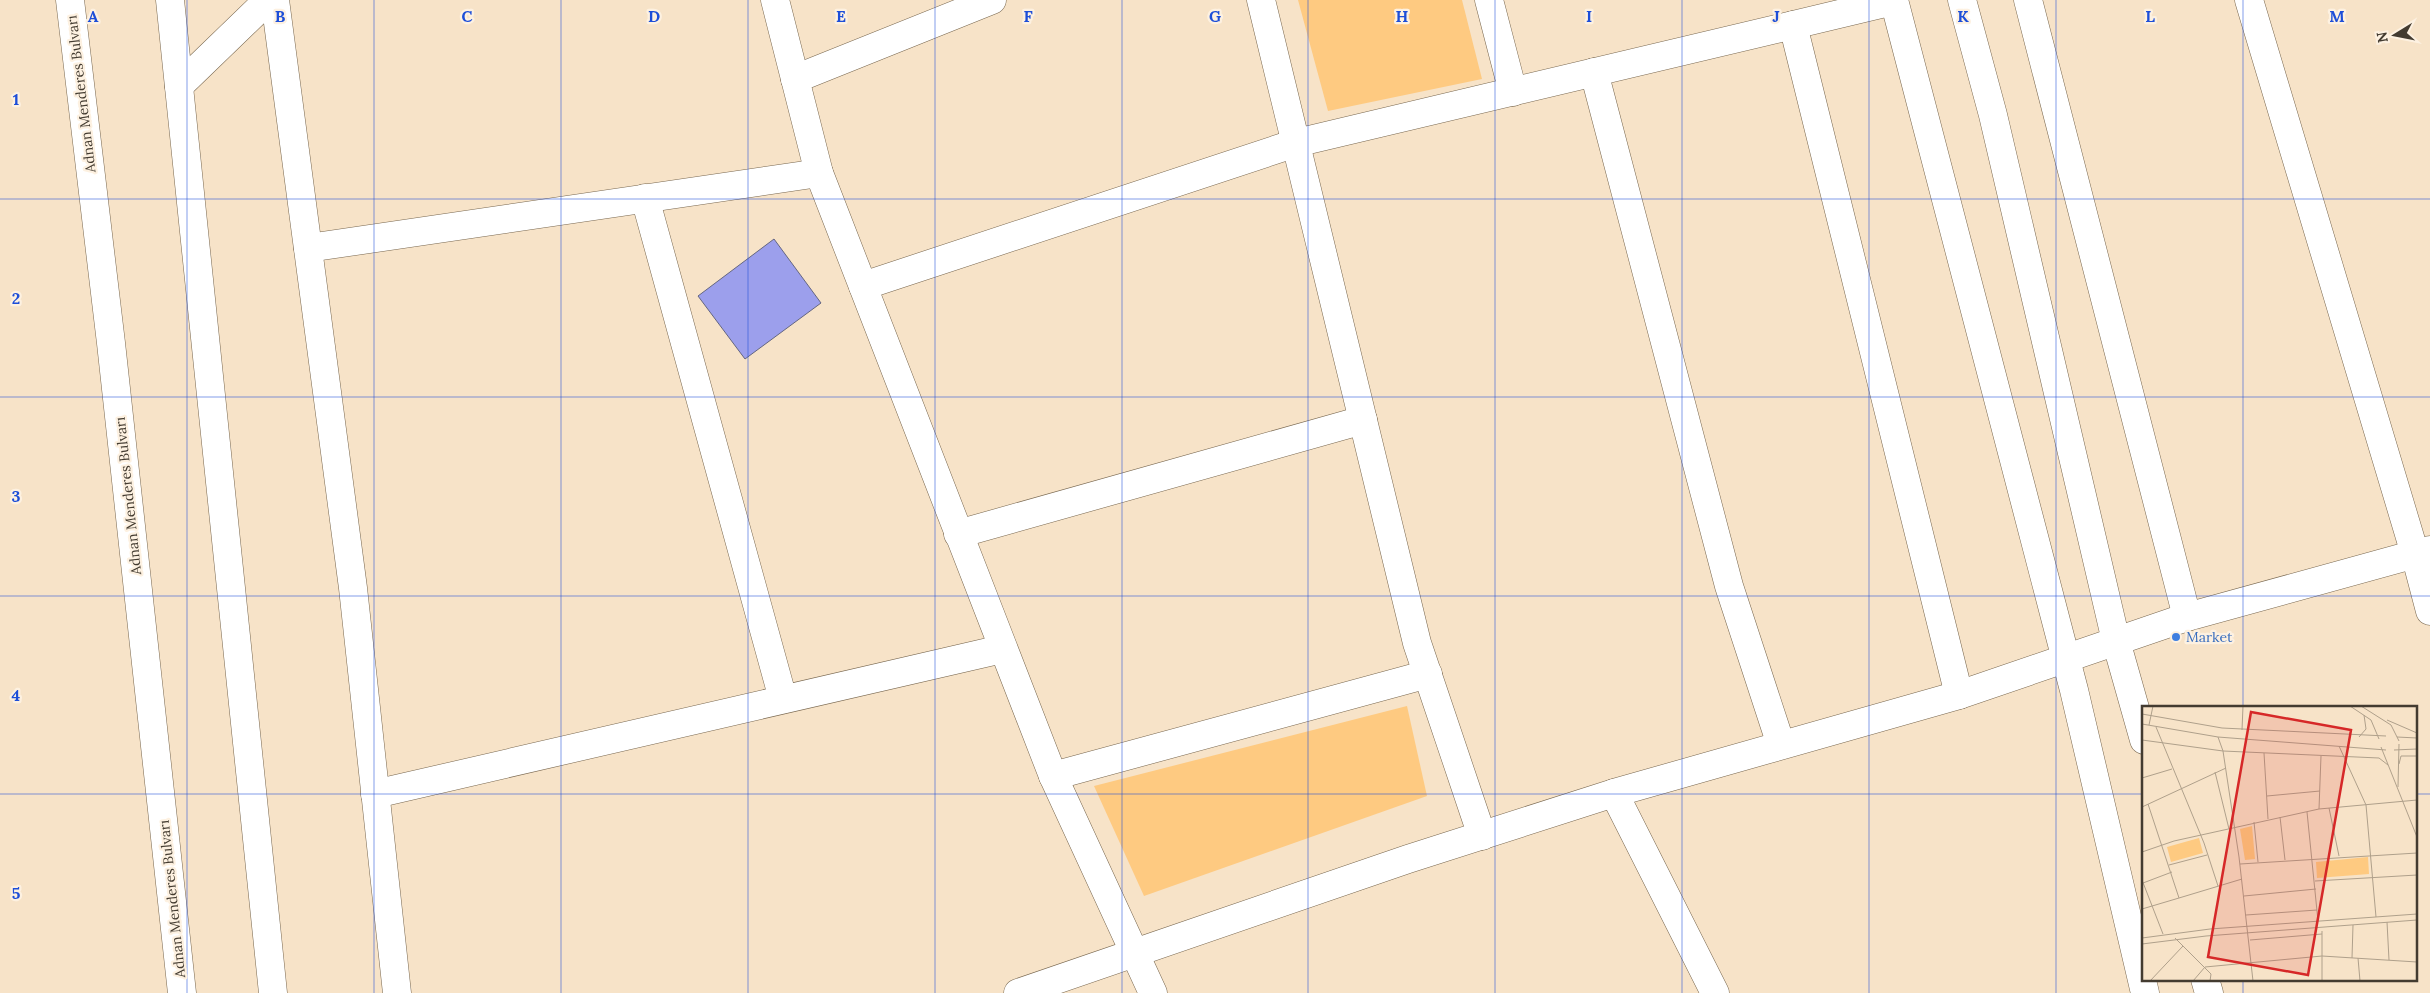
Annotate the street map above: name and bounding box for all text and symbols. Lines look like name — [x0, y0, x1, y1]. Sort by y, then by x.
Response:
text: B — [275, 6, 286, 26]
text: C — [461, 6, 473, 26]
text: D — [648, 6, 660, 26]
text: E — [836, 6, 846, 26]
text: F — [1023, 6, 1033, 26]
text: G — [1209, 6, 1221, 26]
text: H — [1396, 6, 1409, 26]
text: I — [1586, 6, 1592, 26]
text: J — [1772, 6, 1780, 26]
text: K — [1957, 6, 1969, 26]
text: L — [2145, 6, 2155, 26]
text: M — [2329, 6, 2345, 26]
north arrow — [2370, 10, 2420, 60]
street label: Adnan Menderes Bulvarı — [63, 14, 99, 174]
text: N — [2372, 30, 2392, 44]
text: 1 — [13, 89, 19, 109]
text: 2 — [12, 288, 20, 308]
street label: Adnan Menderes Bulvarı — [111, 416, 145, 577]
text: 3 — [12, 486, 21, 506]
place label: Market — [2186, 628, 2233, 646]
marker: Market — [2170, 631, 2182, 643]
text: 4 — [12, 685, 21, 705]
inset map — [2142, 706, 2418, 980]
street label: Adnan Menderes Bulvarı — [155, 819, 189, 980]
text: 5 — [12, 883, 21, 903]

